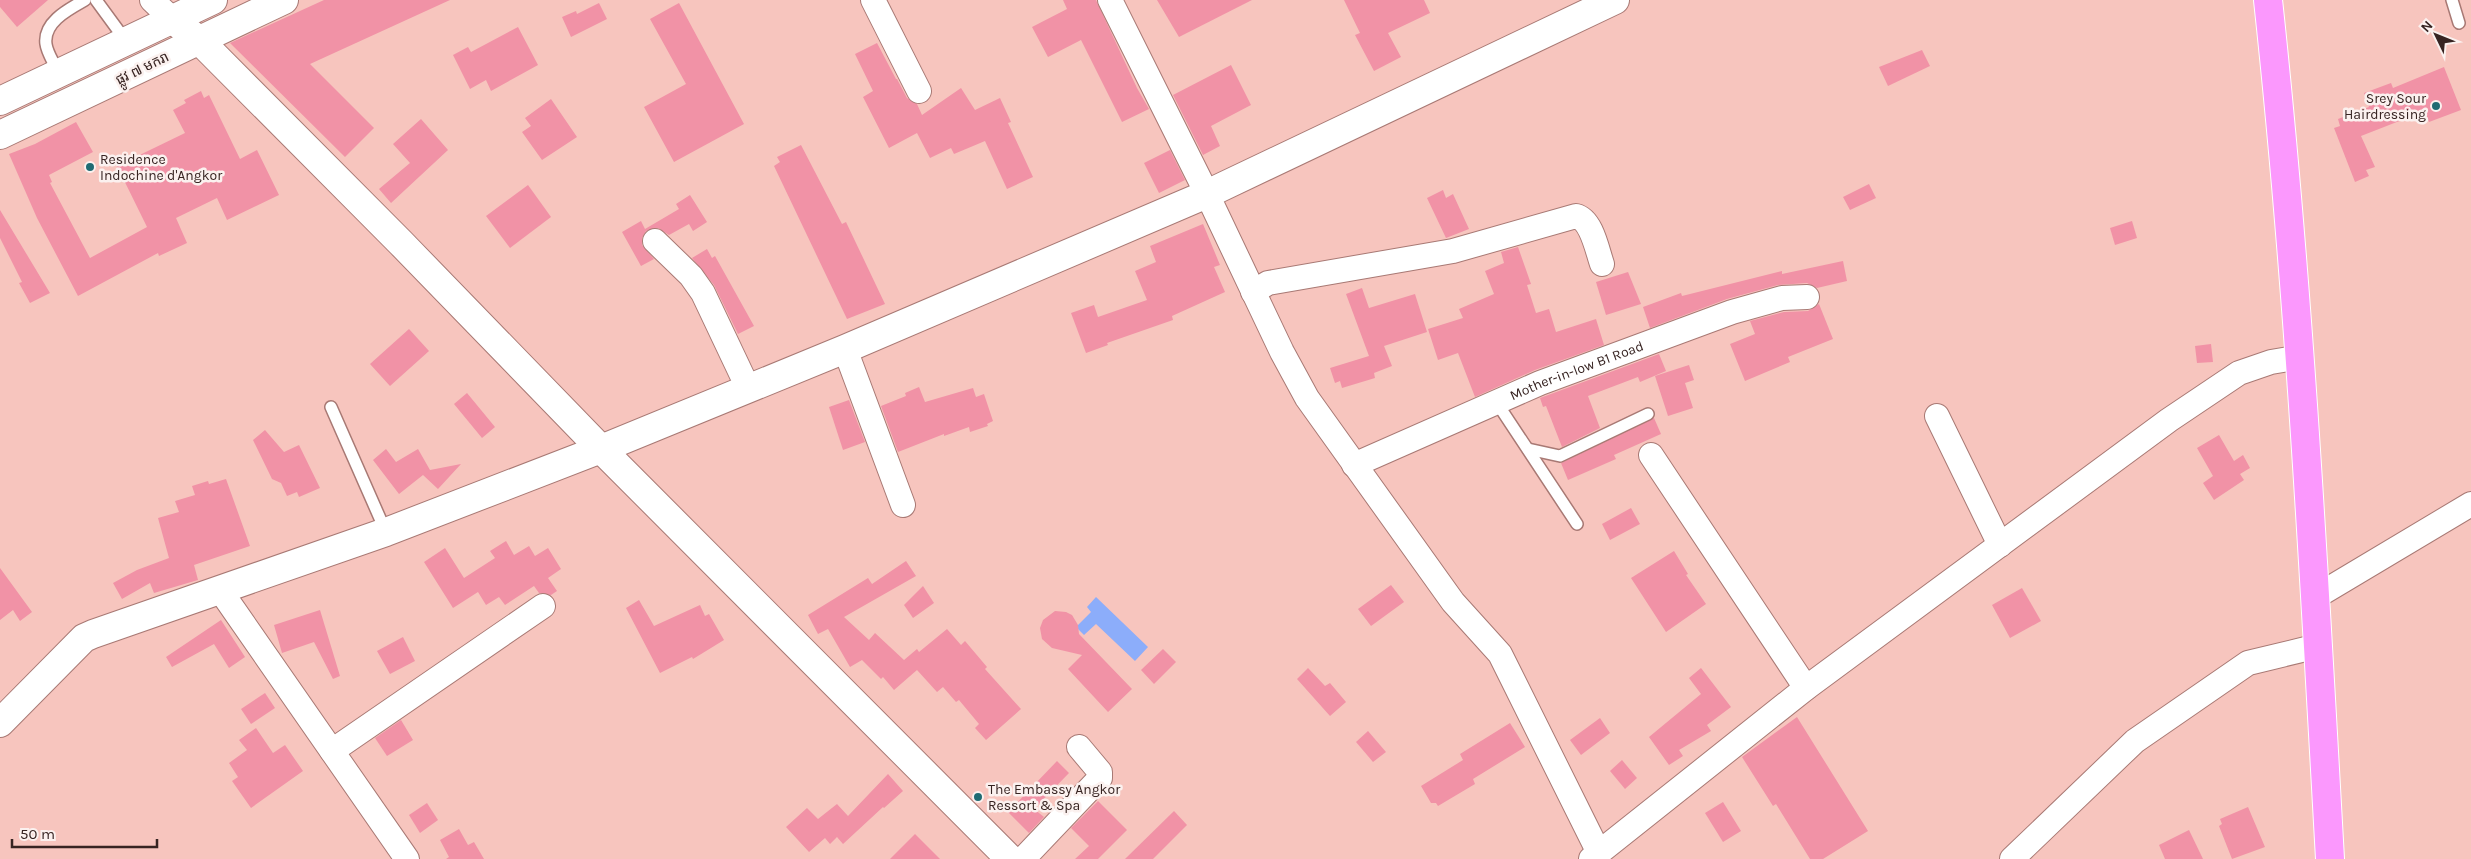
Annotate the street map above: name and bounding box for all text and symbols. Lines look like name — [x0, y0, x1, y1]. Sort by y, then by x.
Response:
north arrow — [2411, 10, 2461, 60]
text: N — [2417, 17, 2437, 36]
street label: ផ្លូវ ៧ មករា — [113, 48, 173, 92]
place label: Srey Sour Hairdressing — [2344, 90, 2427, 123]
marker: Srey Sour Hairdressing — [2430, 100, 2442, 112]
place label: Residence Indochine d'Angkor — [100, 151, 223, 184]
marker: Residence Indochine d'Angkor — [84, 161, 96, 173]
street label: Mother-in-low B1 Road — [1507, 337, 1646, 404]
place label: The Embassy Angkor Ressort & Spa — [988, 781, 1121, 814]
marker: The Embassy Angkor Ressort & Spa — [972, 791, 984, 803]
scale bar — [12, 816, 158, 848]
text: 50 m — [20, 825, 55, 843]

